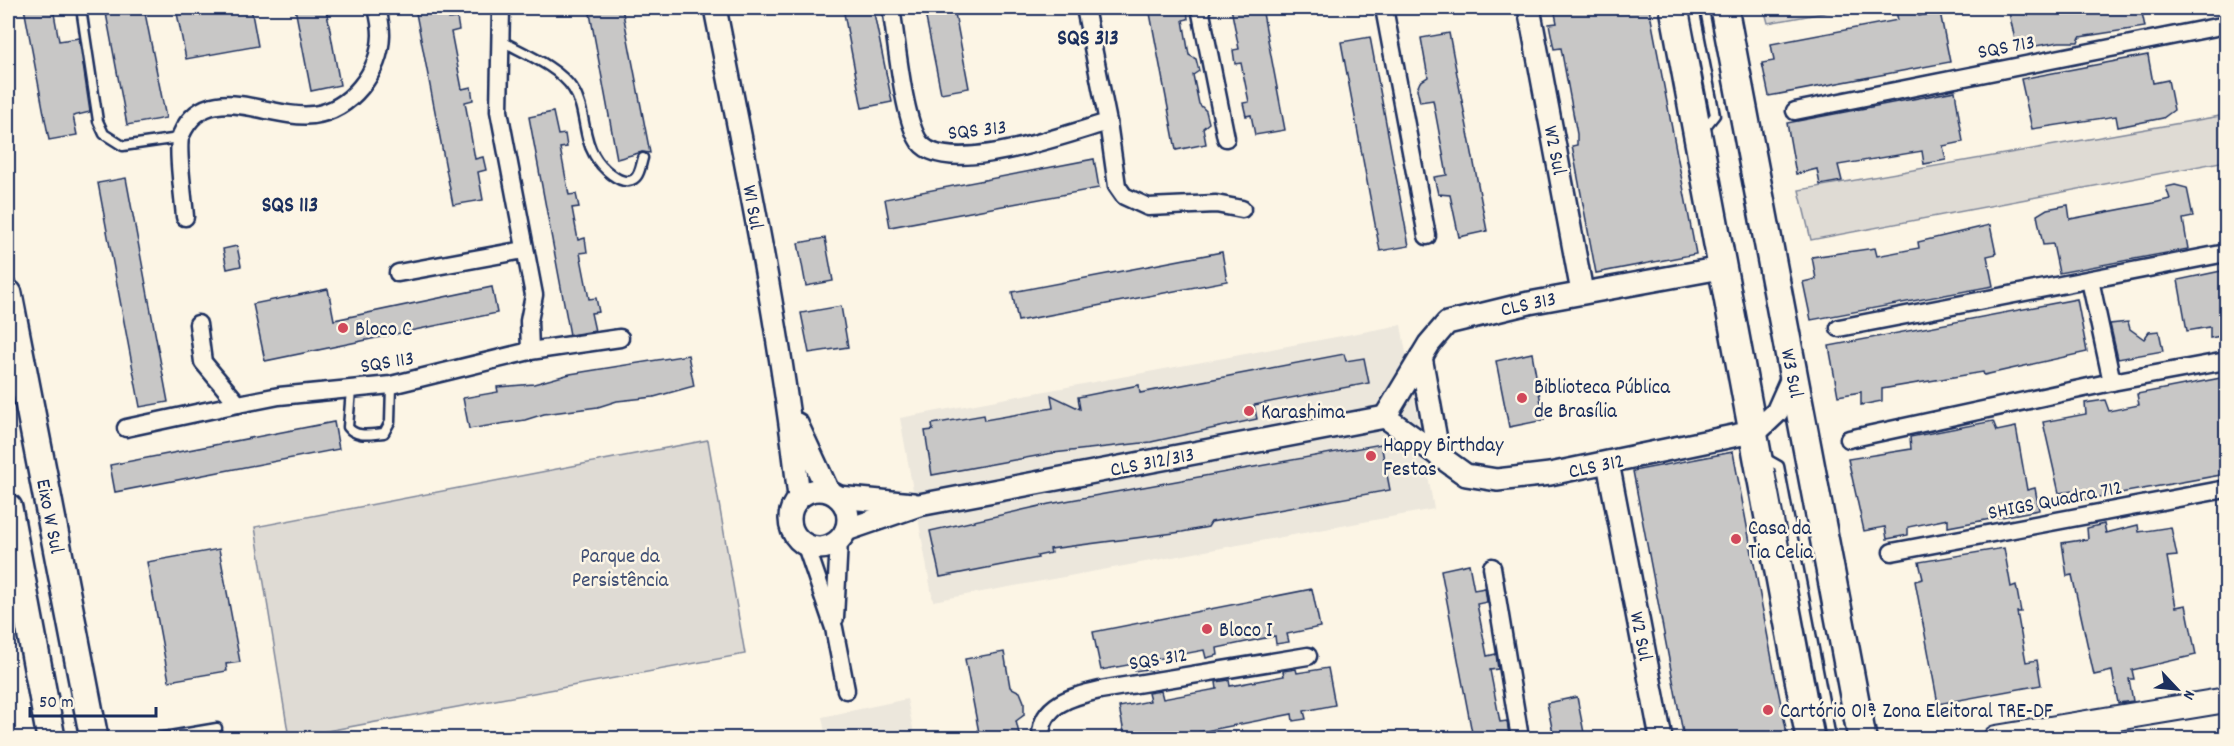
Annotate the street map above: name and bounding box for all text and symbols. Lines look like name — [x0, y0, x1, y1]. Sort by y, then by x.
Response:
district label: SQS 313 — [1057, 24, 1119, 55]
street label: SQS 713 — [1975, 29, 2038, 69]
street label: SQS 313 — [946, 114, 1008, 150]
street label: W2 Sul — [1534, 123, 1572, 178]
street label: W1 Sul — [732, 183, 770, 232]
district label: SQS 113 — [262, 191, 318, 222]
street label: CLS 313 — [1498, 285, 1559, 326]
place label: Bloco C — [355, 316, 412, 346]
marker: Bloco C — [336, 321, 350, 335]
street label: SQS 113 — [358, 345, 417, 383]
street label: W3 Sul — [1771, 346, 1810, 401]
place label: Biblioteca Pública de Brasília — [1534, 374, 1671, 428]
marker: Biblioteca Pública de Brasília — [1515, 391, 1529, 405]
place label: Karashima — [1261, 399, 1346, 429]
marker: Karashima — [1242, 404, 1256, 418]
place label: Happy Birthday Festas — [1383, 432, 1504, 486]
street label: CLS 312/313 — [1108, 441, 1197, 487]
street label: CLS 312 — [1566, 447, 1627, 488]
marker: Happy Birthday Festas — [1364, 449, 1378, 463]
street label: SHIGS Quadra 712 — [1986, 474, 2125, 530]
street label: Eixo W Sul — [26, 477, 70, 556]
place label: Casa da Tia Celia — [1748, 515, 1814, 569]
marker: Casa da Tia Celia — [1729, 532, 1743, 546]
park label: Parque da Persistência — [572, 543, 670, 597]
street label: W2 Sul — [1620, 609, 1658, 664]
place label: Bloco I — [1219, 617, 1273, 647]
marker: Bloco I — [1200, 622, 1214, 636]
street label: SQS 312 — [1127, 642, 1190, 680]
north arrow — [2147, 659, 2207, 719]
scale bar — [30, 680, 156, 718]
text: N — [2176, 686, 2200, 703]
text: 50 m — [39, 691, 74, 716]
place label: Cartório 01ª Zona Eleitoral TRE-DF — [1780, 698, 2054, 728]
marker: Cartório 01ª Zona Eleitoral TRE-DF — [1761, 703, 1775, 717]

